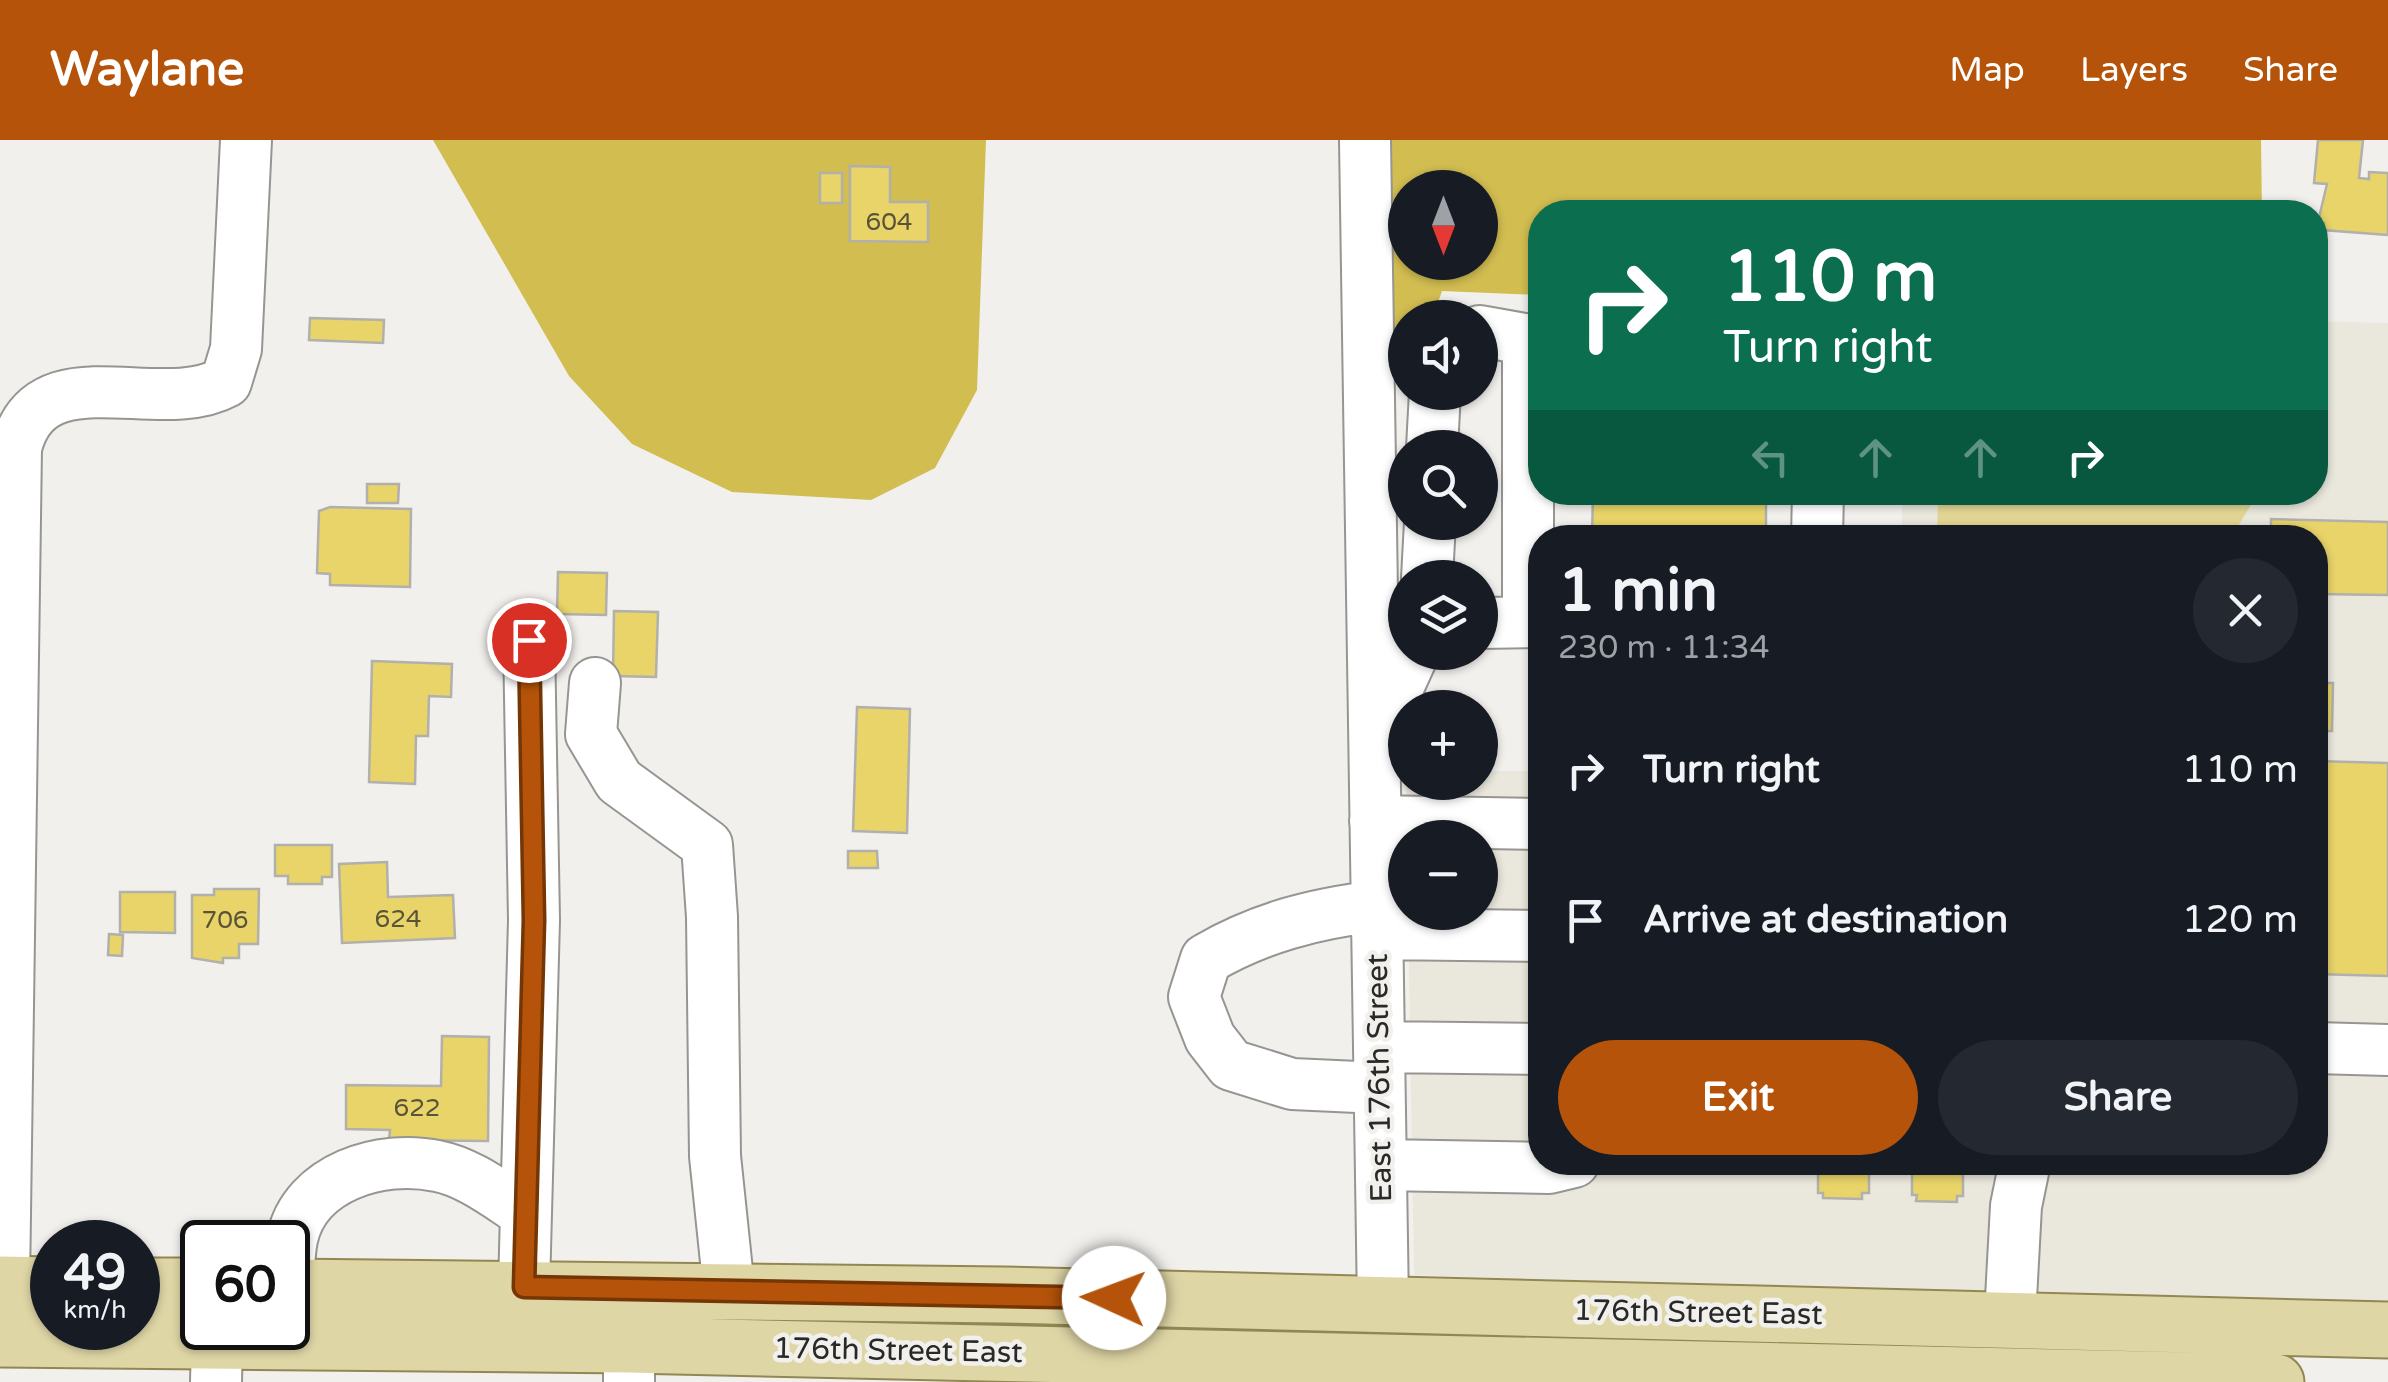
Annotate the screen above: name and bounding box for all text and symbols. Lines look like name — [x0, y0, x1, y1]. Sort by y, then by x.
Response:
text: Waylane — [50, 41, 244, 99]
text: Map — [1949, 49, 2025, 91]
text: Layers — [2080, 49, 2188, 91]
text: Share — [2243, 49, 2338, 91]
north arrow — [1388, 170, 1498, 280]
map controls — [1388, 170, 1498, 930]
house number: 604 — [865, 207, 913, 237]
text: 110 m — [1723, 236, 1937, 320]
icon: right — [1558, 240, 1688, 370]
button: sound — [1388, 300, 1498, 410]
text: Turn right — [1723, 321, 1932, 375]
button: search — [1388, 430, 1498, 540]
icon: left — [1743, 430, 1798, 485]
icon: ahead — [1848, 430, 1903, 485]
icon: ahead — [1953, 430, 2008, 485]
icon: right — [2058, 430, 2113, 485]
text: 1 min — [1558, 555, 1718, 627]
button: close — [2193, 558, 2298, 663]
button: layers — [1388, 560, 1498, 670]
pin — [487, 598, 572, 683]
icon: arrive — [502, 613, 557, 668]
text: 230 m · 11:34 — [1558, 629, 1770, 667]
button: + — [1388, 690, 1498, 800]
icon: right — [1558, 743, 1613, 798]
text: Turn right — [1643, 747, 1820, 793]
text: 110 m — [2182, 747, 2298, 793]
button: − — [1388, 820, 1498, 930]
icon: arrive — [1558, 893, 1613, 948]
text: Arrive at destination — [1643, 897, 2008, 943]
text: 120 m — [2182, 897, 2298, 943]
house number: 624 — [374, 904, 422, 934]
house number: 706 — [201, 905, 249, 935]
street label: East 176th Street — [1359, 953, 1400, 1203]
button: Exit — [1558, 1040, 1918, 1155]
button: Share — [1938, 1040, 2298, 1155]
house number: 622 — [393, 1093, 441, 1123]
speed limit sign: 60 — [180, 1220, 310, 1350]
text: 49 — [64, 1243, 126, 1303]
position arrow — [1062, 1246, 1166, 1350]
street label: 176th Street East — [1573, 1292, 1823, 1333]
text: km/h — [64, 1295, 126, 1325]
street label: 176th Street East — [773, 1330, 1023, 1371]

